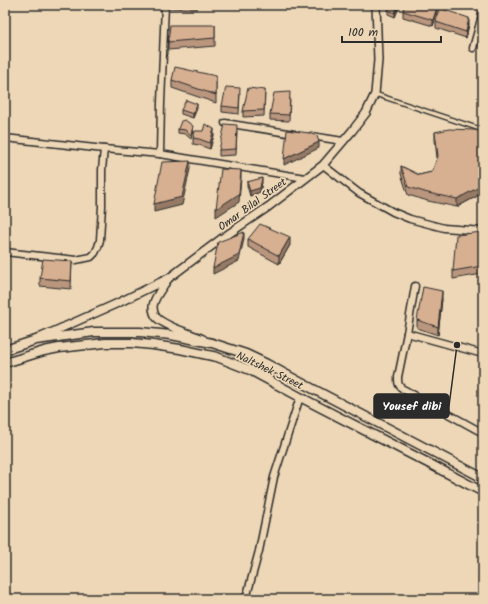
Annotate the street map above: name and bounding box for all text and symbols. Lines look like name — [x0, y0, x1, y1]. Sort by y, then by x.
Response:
scale bar — [342, 18, 441, 44]
text: 100 m — [348, 23, 379, 42]
street label: Omar Bilal Street — [214, 173, 291, 236]
street label: Naltshek Street — [233, 347, 307, 395]
callout: Yousef dibi — [374, 394, 449, 418]
text: Yousef dibi — [383, 397, 442, 416]

